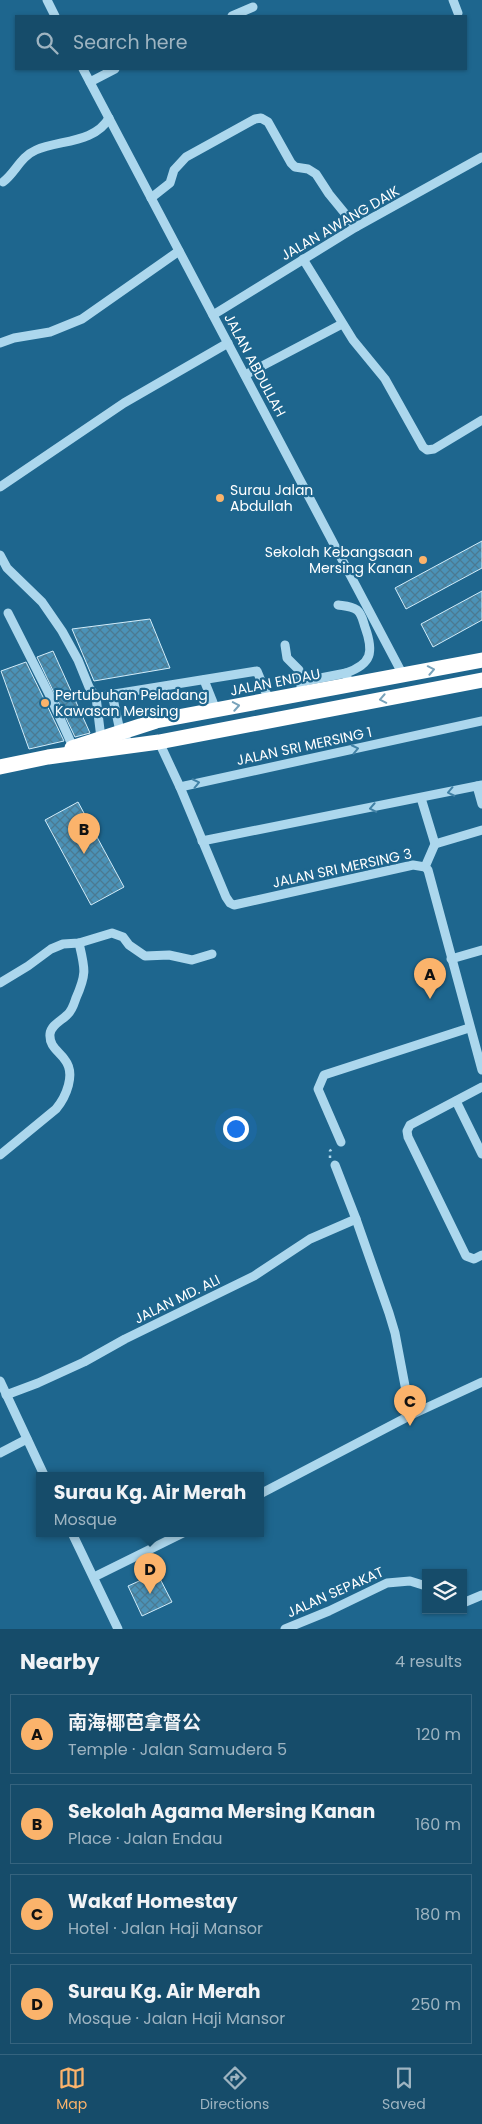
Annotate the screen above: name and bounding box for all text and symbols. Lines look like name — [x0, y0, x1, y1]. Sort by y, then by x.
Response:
search box — [15, 15, 467, 70]
icon: search — [33, 29, 61, 57]
text: Search here — [73, 29, 187, 56]
street label: JALAN AWANG DAIK — [277, 181, 404, 265]
street label: JALAN ABDULLAH — [219, 310, 291, 420]
place label: Surau Jalan Abdullah — [230, 480, 313, 516]
marker: Surau Jalan Abdullah — [214, 492, 226, 504]
place label: Sekolah Kebangsaan Mersing Kanan — [265, 542, 413, 578]
marker: Sekolah Kebangsaan Mersing Kanan — [417, 554, 429, 566]
street label: JALAN ENDAU — [228, 663, 322, 701]
one-way arrow — [426, 665, 435, 675]
place label: Pertubuhan Peladang Kawasan Mersing — [55, 685, 208, 721]
one-way arrow — [378, 693, 387, 704]
marker: Pertubuhan Peladang Kawasan Mersing — [39, 697, 51, 709]
one-way arrow — [232, 702, 241, 712]
street label: JALAN SRI MERSING 1 — [234, 722, 374, 770]
one-way arrow — [351, 744, 359, 755]
one-way arrow — [192, 778, 201, 789]
one-way arrow — [447, 786, 456, 797]
one-way arrow — [369, 802, 377, 812]
pin: B — [68, 813, 100, 854]
street label: JALAN SRI MERSING 3 — [270, 843, 414, 893]
pin: A — [414, 958, 446, 999]
your location — [223, 1116, 249, 1142]
street label: JALAN MD. ALI — [131, 1270, 223, 1328]
pin: C — [394, 1385, 426, 1426]
popup — [36, 1472, 264, 1537]
text: Surau Kg. Air Merah — [54, 1479, 246, 1506]
text: Mosque — [54, 1508, 117, 1531]
pin: D — [134, 1553, 166, 1594]
street label: JALAN SEPAKAT — [283, 1561, 387, 1622]
map controls — [422, 1569, 467, 1614]
button: layers — [422, 1569, 467, 1614]
text: Nearby — [20, 1647, 100, 1676]
text: 4 results — [395, 1650, 462, 1673]
text: 南海椰芭拿督公 — [68, 1709, 201, 1736]
text: A — [31, 1723, 43, 1746]
text: 120 m — [416, 1723, 461, 1746]
text: Temple · Jalan Samudera 5 — [68, 1738, 287, 1761]
text: Sekolah Agama Mersing Kanan — [68, 1798, 375, 1825]
text: B — [32, 1813, 42, 1836]
text: 160 m — [415, 1813, 461, 1836]
text: Place · Jalan Endau — [68, 1827, 222, 1850]
text: Wakaf Homestay — [68, 1888, 237, 1915]
text: C — [31, 1903, 43, 1926]
text: 180 m — [415, 1903, 461, 1926]
text: Hotel · Jalan Haji Mansor — [68, 1917, 263, 1940]
text: Surau Kg. Air Merah — [68, 1978, 261, 2005]
text: D — [31, 1993, 43, 2016]
text: 250 m — [411, 1993, 461, 2016]
text: Mosque · Jalan Haji Mansor — [68, 2007, 285, 2030]
tab: Map — [56, 2064, 87, 2115]
tab: Directions — [200, 2064, 269, 2115]
tab: Saved — [382, 2064, 426, 2115]

